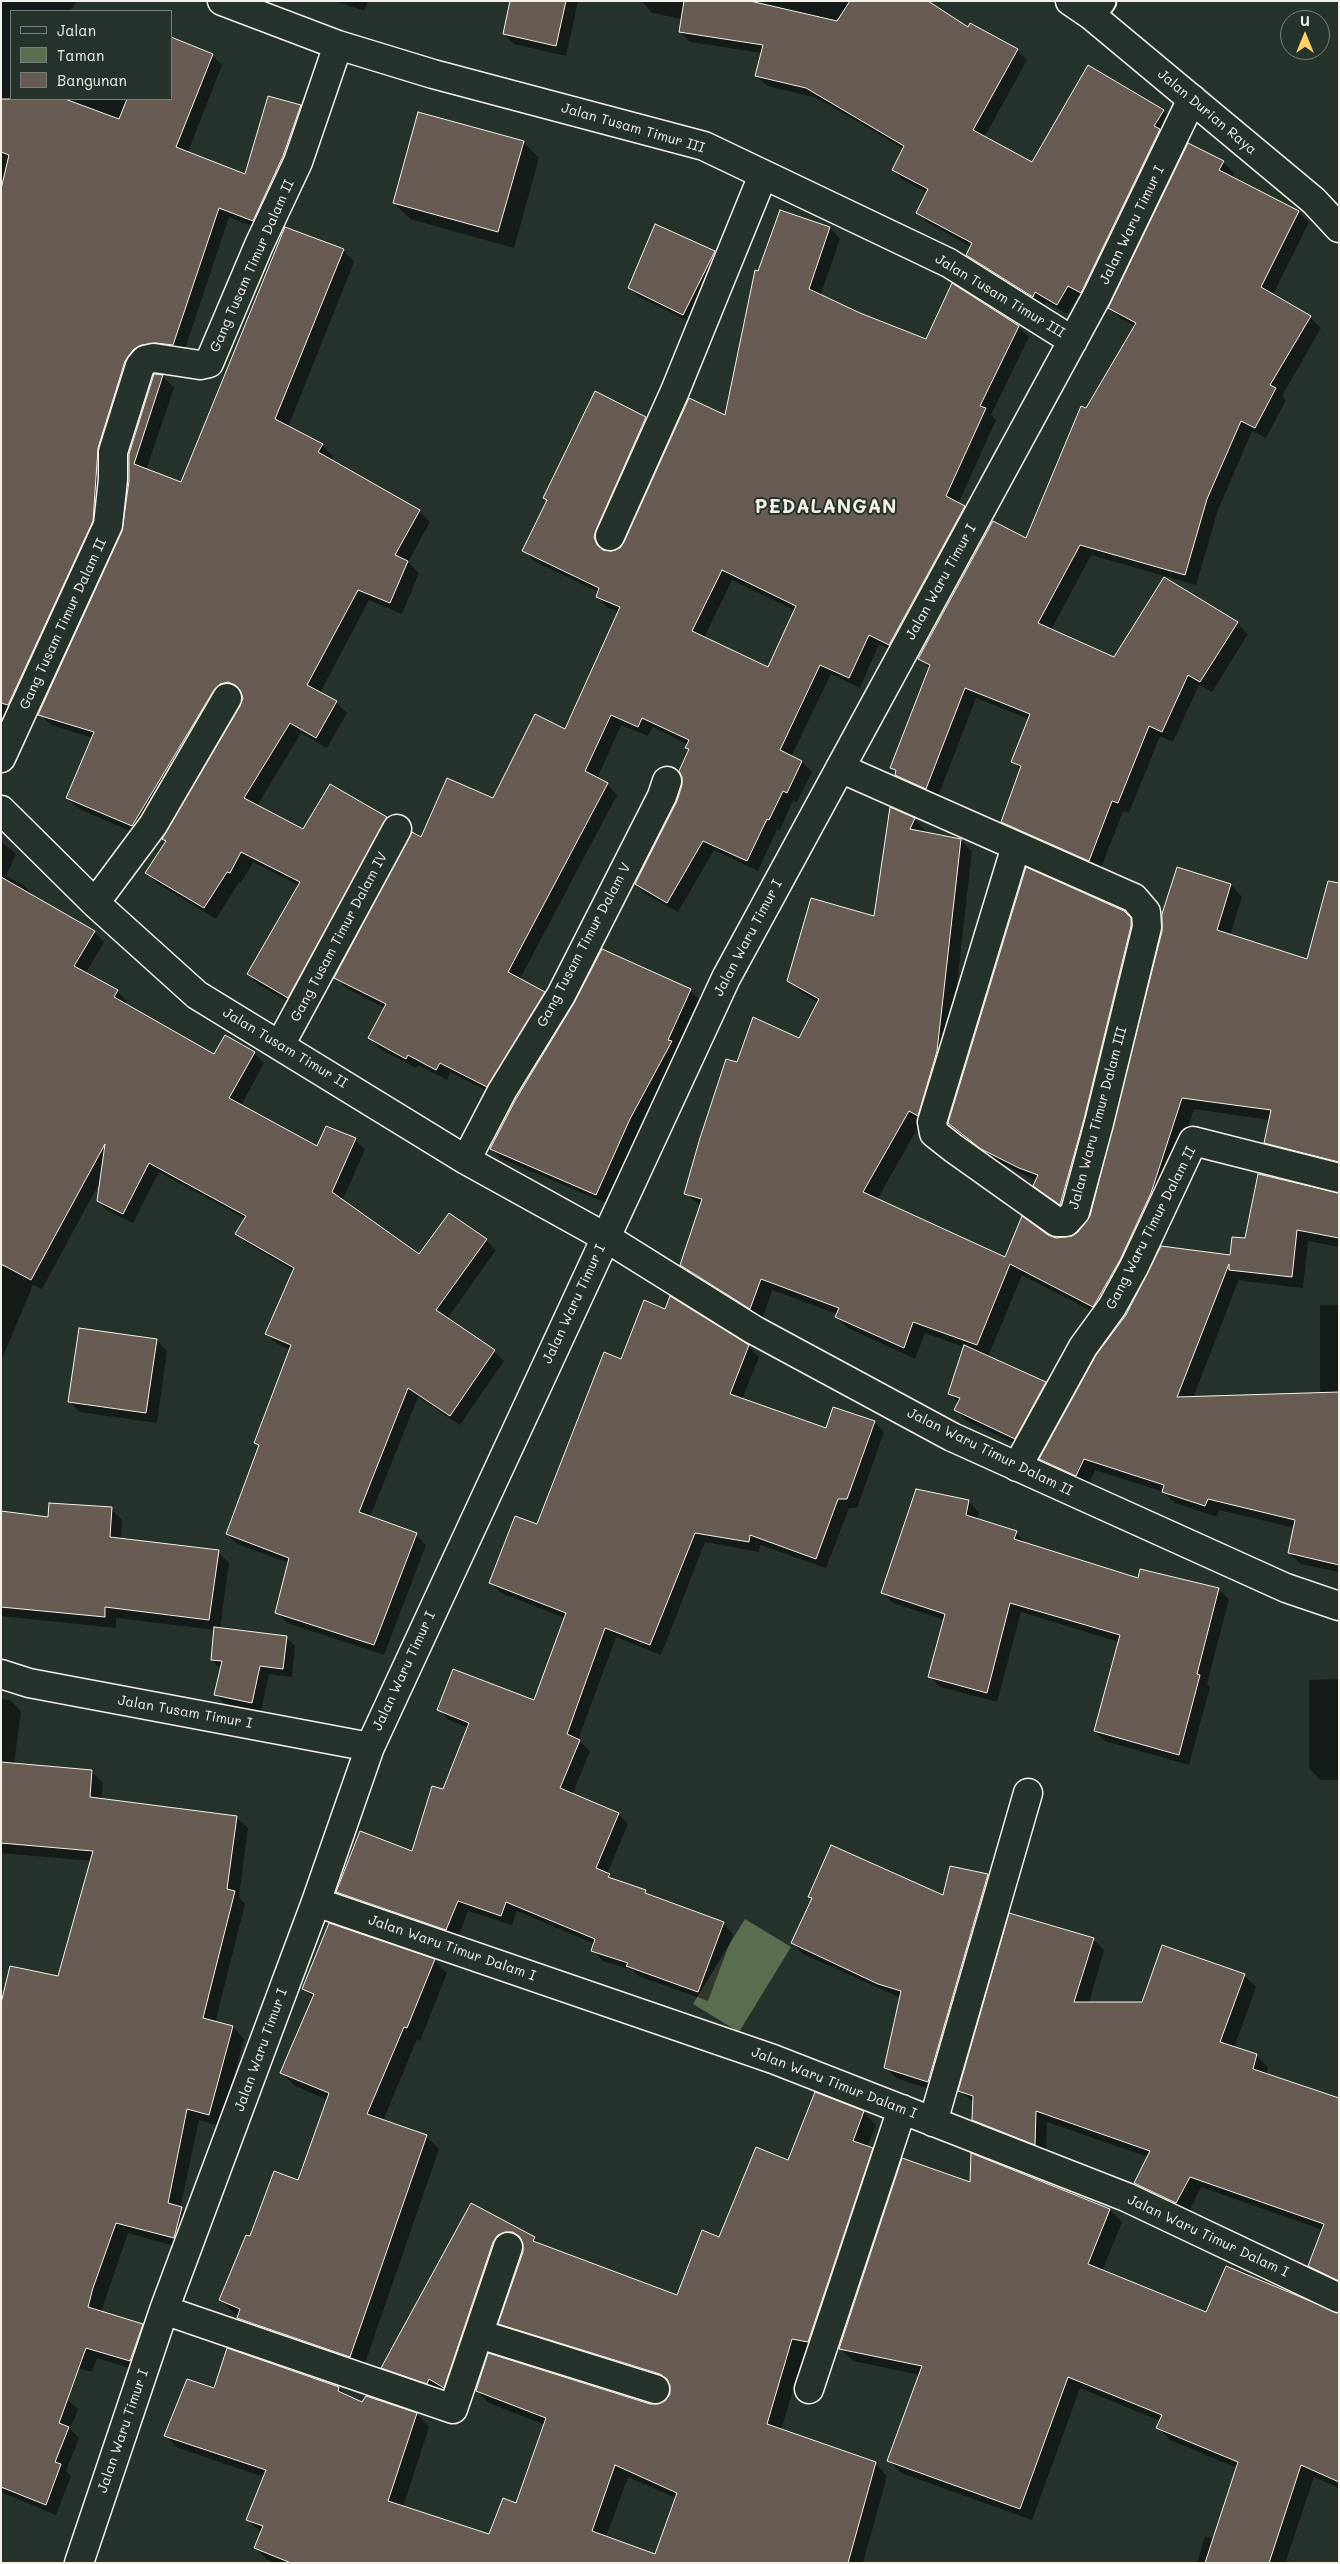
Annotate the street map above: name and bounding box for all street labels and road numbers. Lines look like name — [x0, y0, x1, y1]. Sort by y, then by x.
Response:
street label: Jalan Durian Raya — [1154, 66, 1260, 158]
street label: Jalan Tusam Timur III — [559, 99, 707, 157]
street label: Jalan Waru Timur I — [1096, 163, 1168, 287]
street label: Gang Tusam Timur Dalam II — [206, 177, 298, 355]
street label: Jalan Tusam Timur III — [932, 251, 1068, 341]
street label: Jalan Waru Timur I — [902, 521, 980, 643]
street label: Gang Tusam Timur Dalam II — [16, 536, 110, 712]
street label: Gang Tusam Timur Dalam IV — [287, 849, 391, 1025]
street label: Gang Tusam Timur Dalam V — [533, 860, 635, 1030]
street label: Jalan Waru Timur I — [710, 877, 786, 999]
street label: Jalan Tusam Timur II — [220, 1004, 350, 1092]
street label: Jalan Waru Timur Dalam III — [1066, 1025, 1130, 1211]
street label: Gang Waru Timur Dalam II — [1103, 1144, 1199, 1312]
street label: Jalan Waru Timur I — [539, 1242, 609, 1366]
street label: Jalan Waru Timur Dalam II — [905, 1405, 1075, 1499]
street label: Jalan Waru Timur I — [369, 1609, 439, 1733]
street label: Jalan Tusam Timur I — [117, 1692, 253, 1732]
street label: Jalan Waru Timur Dalam I — [366, 1911, 538, 1985]
street label: Jalan Waru Timur I — [231, 1986, 291, 2114]
street label: Jalan Waru Timur Dalam I — [749, 2044, 919, 2122]
street label: Jalan Waru Timur Dalam I — [1125, 2191, 1291, 2281]
street label: Jalan Waru Timur I — [94, 2367, 152, 2495]

